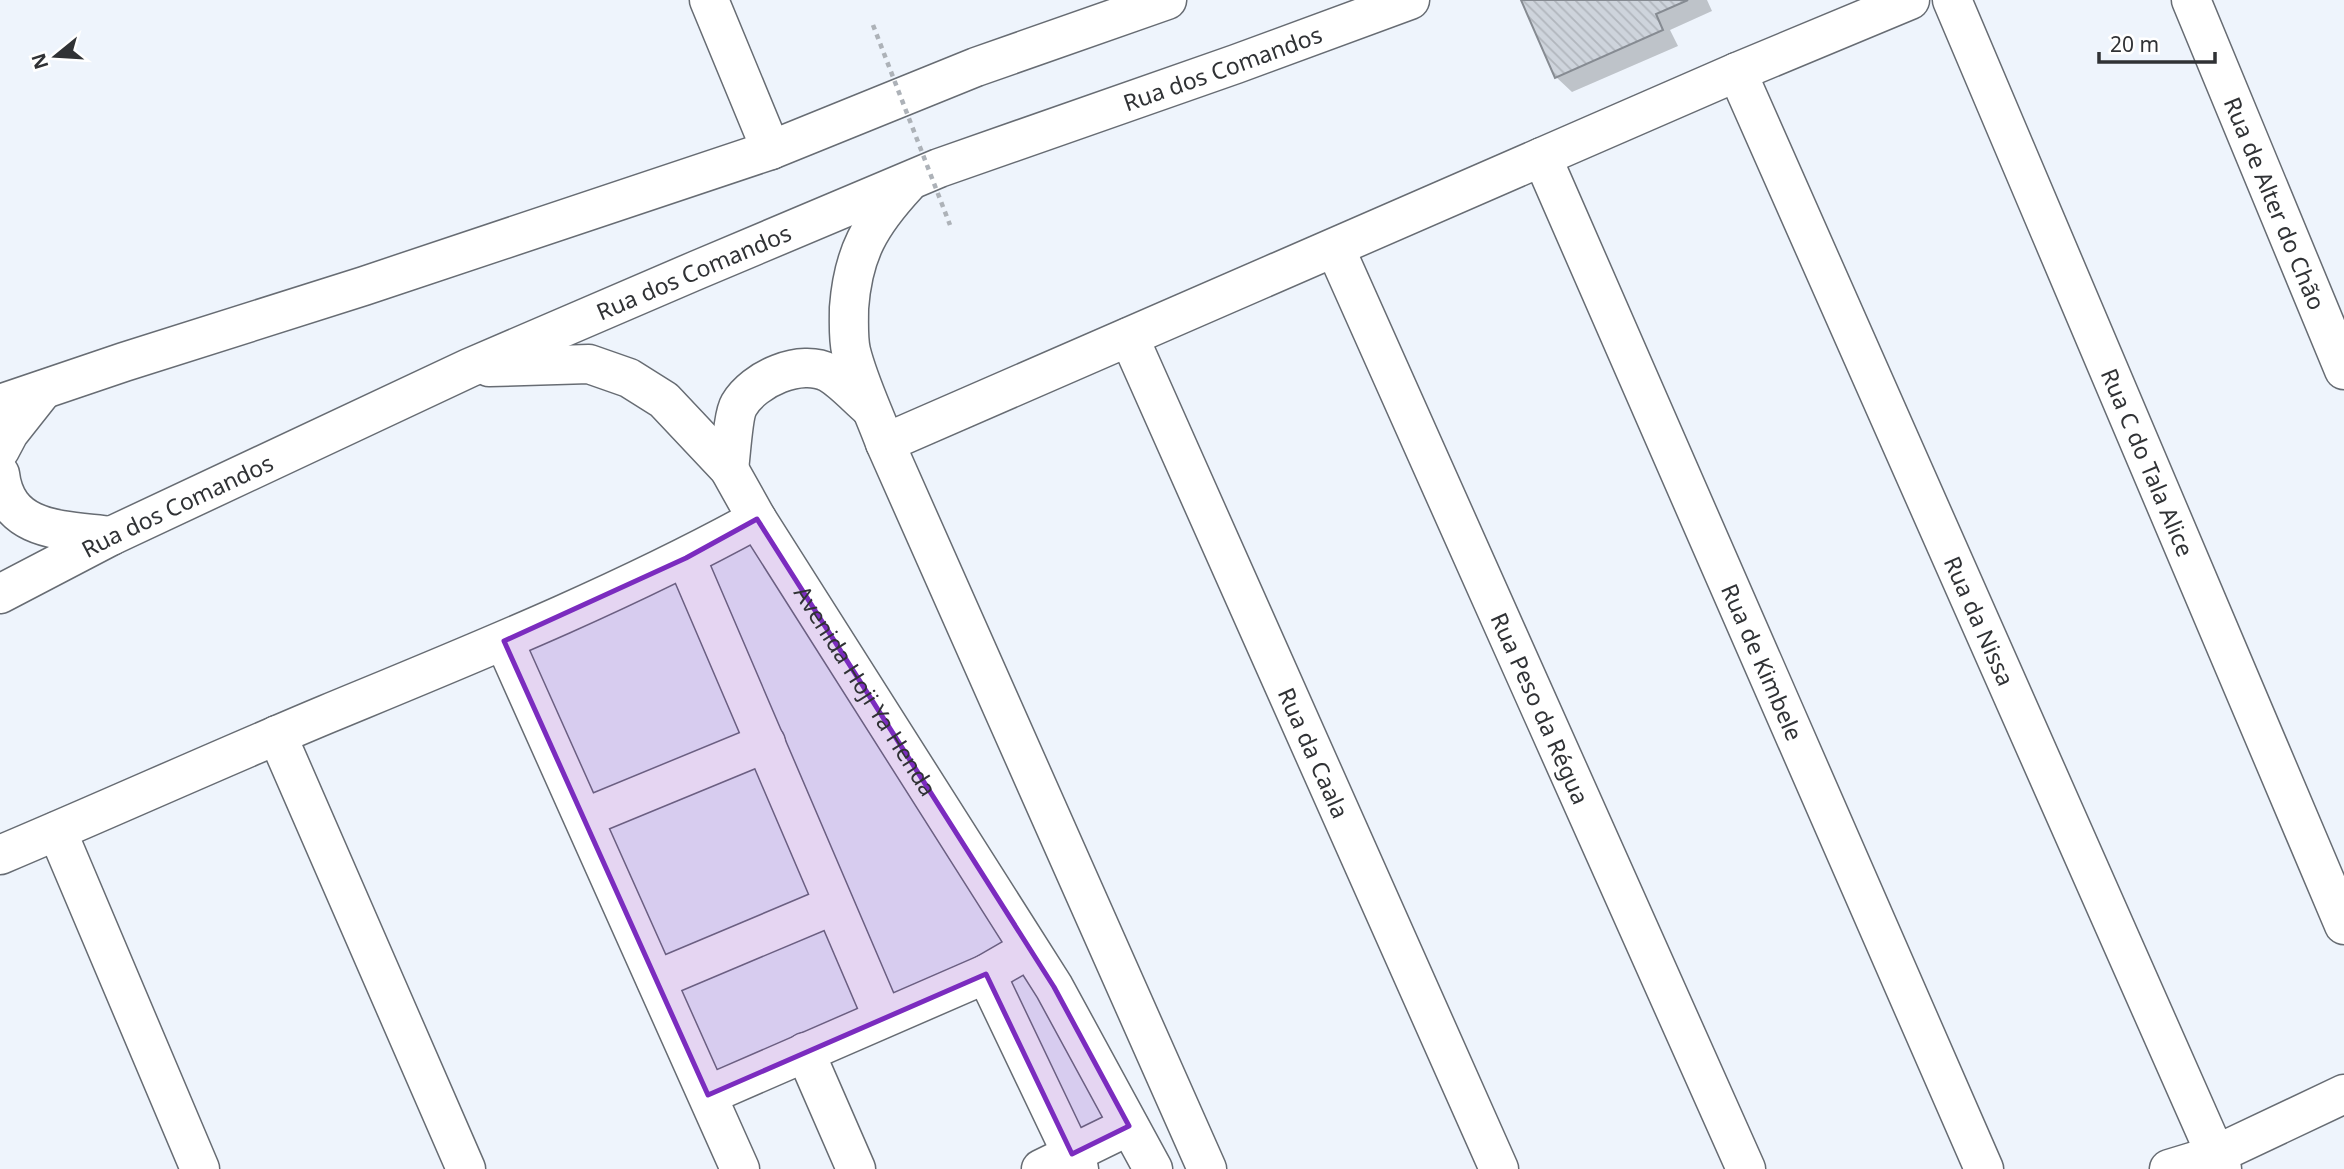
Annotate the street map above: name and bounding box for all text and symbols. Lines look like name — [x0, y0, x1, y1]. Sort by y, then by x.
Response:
street label: Rua dos Comandos — [1119, 18, 1326, 118]
north arrow — [21, 21, 91, 91]
scale bar — [2099, 21, 2214, 65]
text: 20 m — [2110, 30, 2159, 58]
text: N — [25, 50, 55, 73]
street label: Rua de Alter do Chão — [2217, 92, 2333, 315]
street label: Rua dos Comandos — [591, 216, 796, 327]
street label: Rua C do Tala Alice — [2094, 363, 2202, 561]
street label: Rua dos Comandos — [76, 446, 278, 565]
street label: Rua da Nissa — [1937, 551, 2022, 691]
street label: Rua de Kimbele — [1714, 578, 1811, 745]
street label: Avenida Hoji Ya Henda — [787, 579, 945, 802]
street label: Rua Peso da Régua — [1484, 607, 1597, 809]
street label: Rua da Caala — [1271, 682, 1357, 823]

